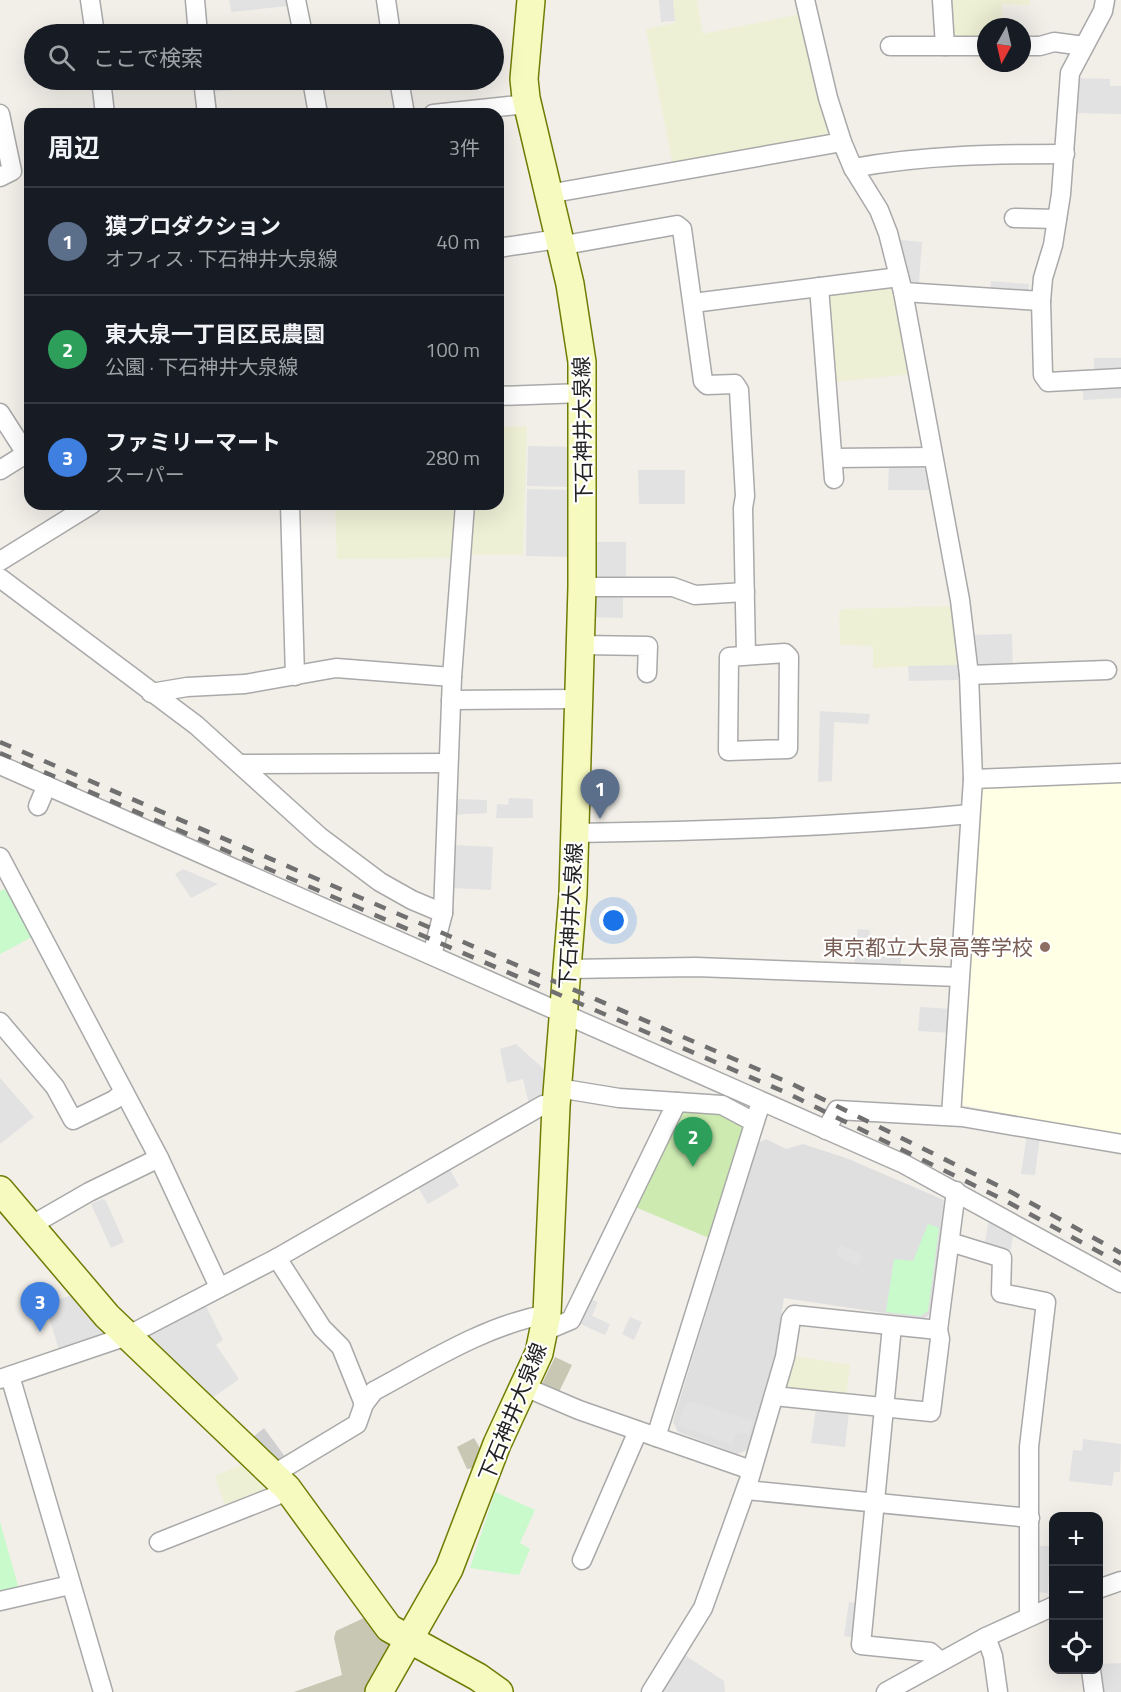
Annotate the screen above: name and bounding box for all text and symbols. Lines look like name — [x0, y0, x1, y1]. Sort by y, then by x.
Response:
north arrow — [977, 18, 1031, 72]
search box — [24, 24, 504, 90]
icon: search — [45, 41, 78, 74]
text: ここで検索 — [93, 41, 203, 75]
text: 周辺 — [48, 128, 100, 167]
text: 3件 — [449, 132, 480, 163]
text: 獏プロダクション — [105, 209, 281, 243]
text: 1 — [62, 226, 73, 257]
text: 40 m — [436, 226, 480, 257]
text: オフィス · 下石神井大泉線 — [105, 243, 338, 274]
text: 東大泉一丁目区民農園 — [105, 317, 325, 351]
text: 2 — [62, 334, 73, 365]
text: 100 m — [425, 334, 480, 365]
text: 公園 · 下石神井大泉線 — [105, 351, 298, 382]
street label: 下石神井大泉線 — [565, 356, 599, 504]
text: ファミリーマート — [105, 425, 281, 459]
text: 3 — [62, 442, 73, 473]
text: 280 m — [425, 442, 480, 473]
text: スーパー — [105, 459, 185, 490]
pin: 1 — [580, 770, 620, 819]
street label: 下石神井大泉線 — [550, 842, 590, 990]
your location — [599, 906, 628, 935]
place label: 東京都立大泉高等学校 — [823, 931, 1033, 963]
marker: 東京都立大泉高等学校 — [1038, 940, 1052, 954]
pin: 2 — [674, 1118, 712, 1167]
pin: 3 — [20, 1282, 60, 1332]
street label: 下石神井大泉線 — [470, 1338, 554, 1486]
map controls — [1049, 1512, 1103, 1674]
button: + — [1049, 1512, 1103, 1566]
button: − — [1049, 1566, 1103, 1620]
button: locate — [1049, 1620, 1103, 1674]

